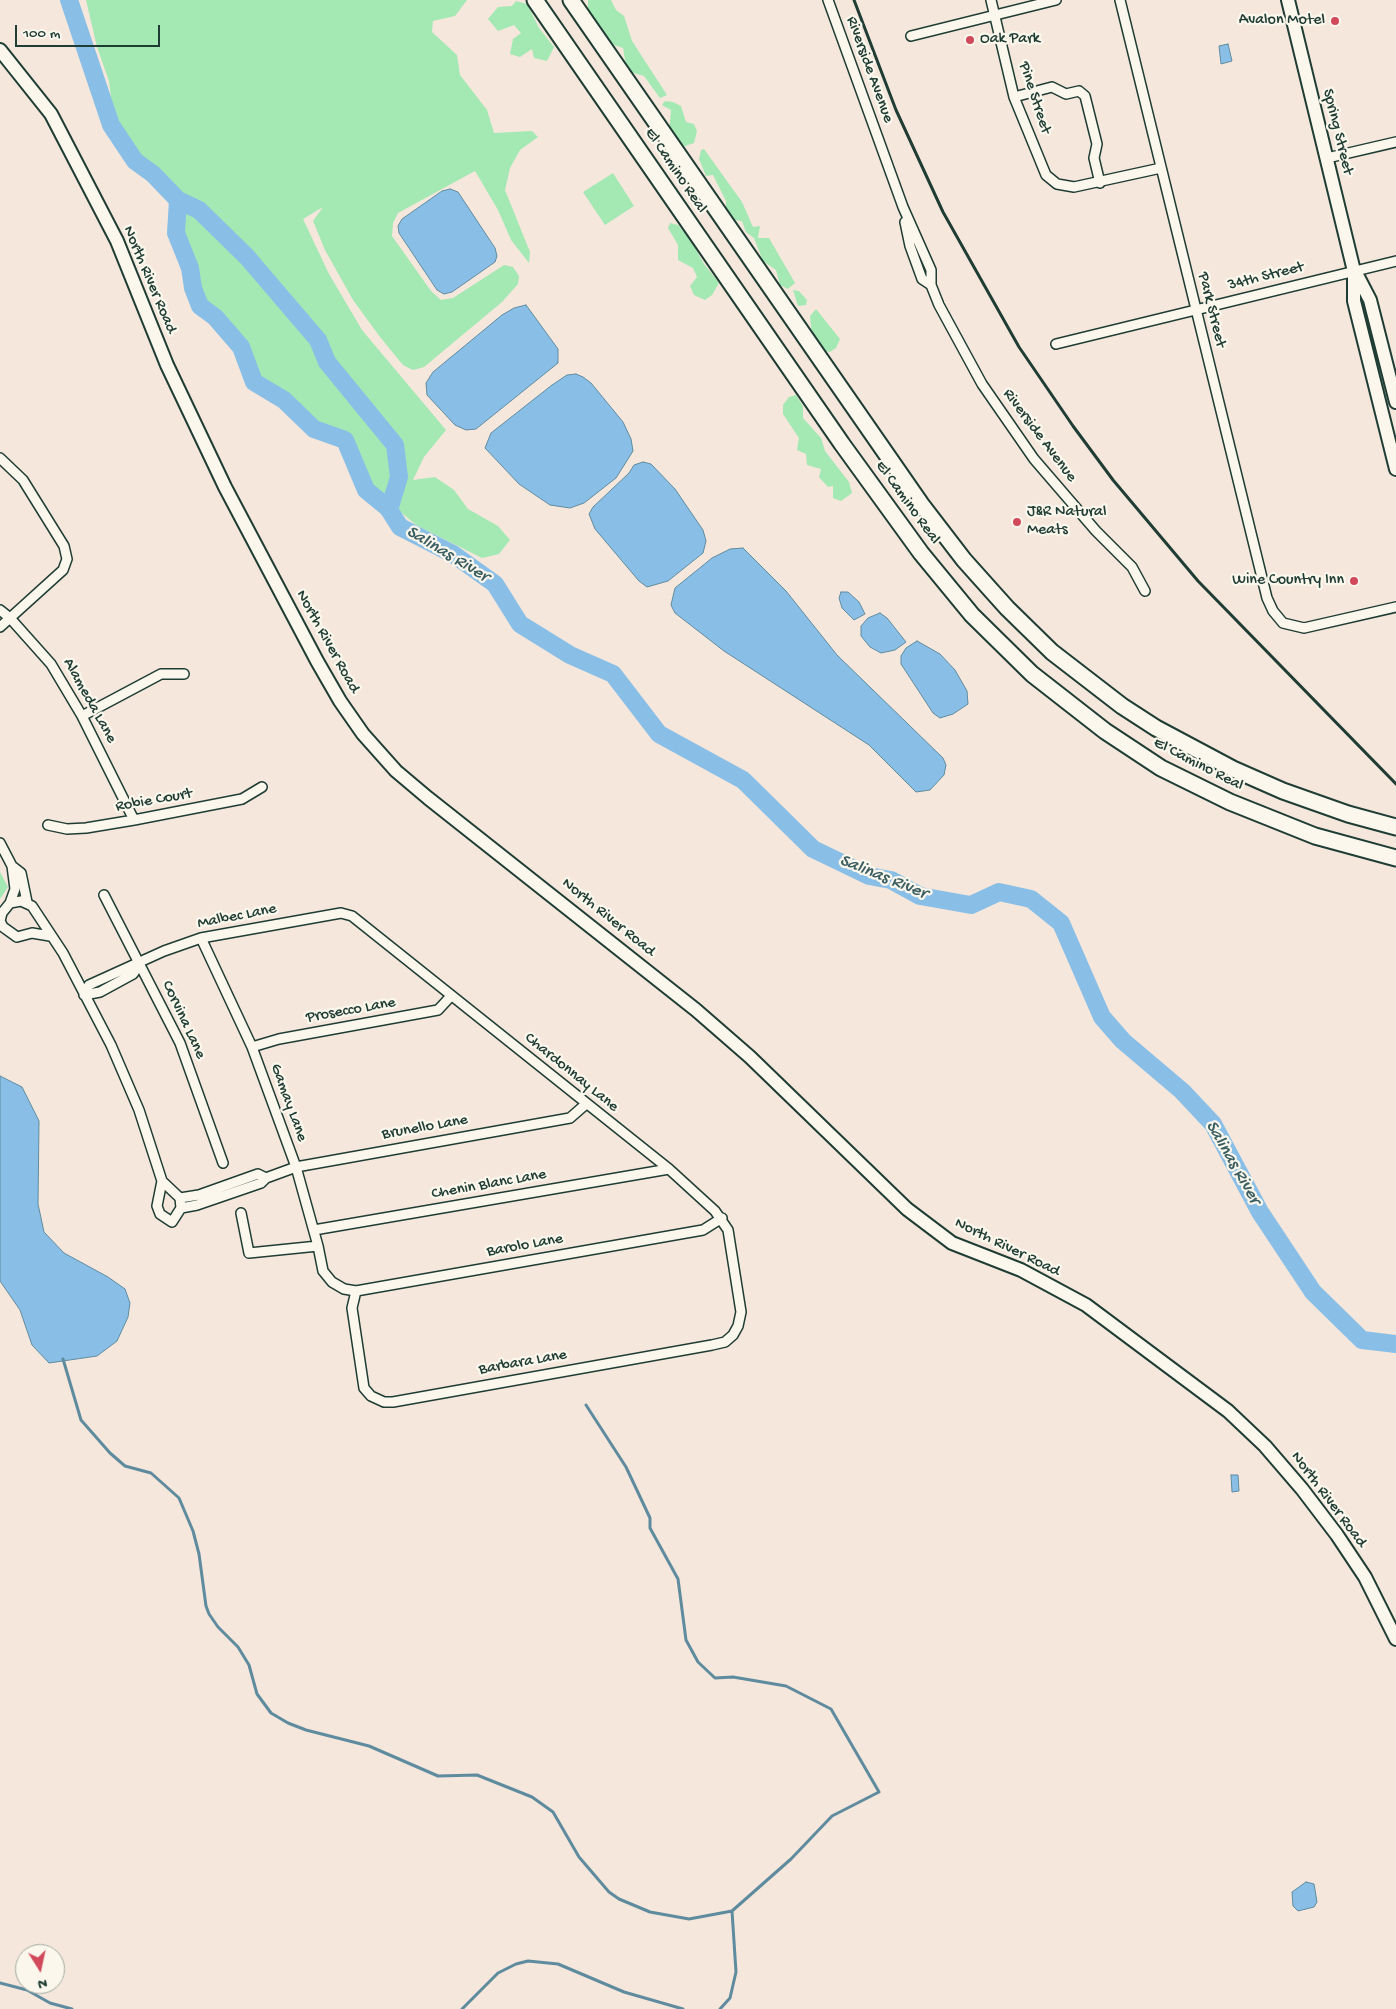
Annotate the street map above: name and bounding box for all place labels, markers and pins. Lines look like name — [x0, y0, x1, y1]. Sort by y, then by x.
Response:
place label: Avalon Motel — [1239, 11, 1325, 31]
marker: Avalon Motel — [1329, 15, 1341, 27]
place label: Oak Park — [980, 30, 1040, 50]
marker: Oak Park — [964, 34, 976, 46]
place label: J&R Natural Meats — [1027, 503, 1106, 541]
marker: J&R Natural Meats — [1011, 516, 1023, 528]
place label: Wine Country Inn — [1232, 571, 1344, 591]
marker: Wine Country Inn — [1348, 575, 1360, 587]

